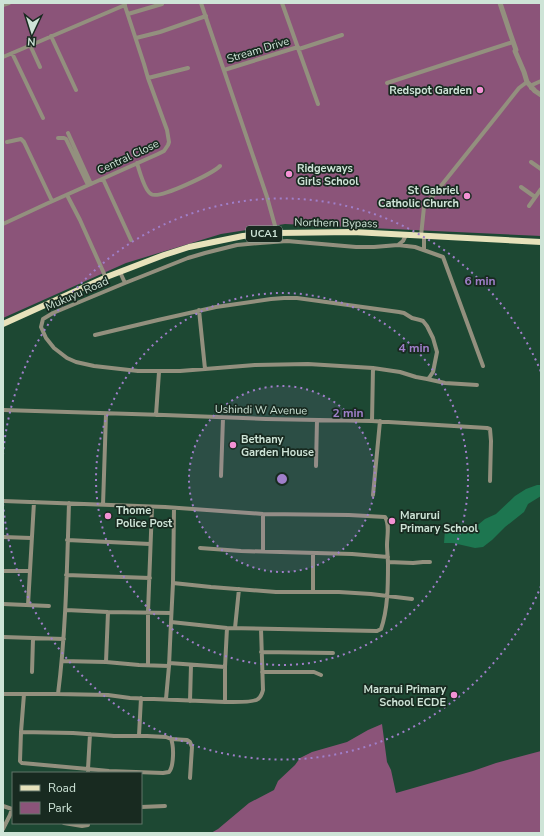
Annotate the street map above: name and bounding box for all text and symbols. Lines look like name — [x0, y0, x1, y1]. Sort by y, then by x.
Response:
north arrow — [12, 12, 52, 52]
street label: Stream Drive — [225, 33, 291, 67]
text: N — [27, 34, 36, 49]
place label: Redspot Garden — [389, 83, 472, 98]
marker: Redspot Garden — [475, 85, 485, 95]
street label: Central Close — [95, 136, 161, 178]
place label: Ridgeways Girls School — [297, 161, 359, 189]
marker: Ridgeways Girls School — [284, 169, 294, 179]
place label: St Gabriel Catholic Church — [378, 183, 459, 211]
marker: St Gabriel Catholic Church — [462, 191, 472, 201]
street label: Northern Bypass — [294, 215, 378, 231]
road number: UCA1 — [246, 226, 282, 242]
street label: Mukuyu Road — [43, 273, 111, 315]
text: 6 min — [464, 273, 496, 289]
text: 4 min — [398, 340, 430, 356]
street label: Ushindi W Avenue — [215, 402, 308, 418]
text: 2 min — [332, 405, 364, 421]
place label: Bethany Garden House — [241, 432, 314, 460]
marker: Bethany Garden House — [228, 440, 238, 450]
centre of rings — [275, 472, 289, 486]
place label: Thome Police Post — [116, 503, 173, 531]
place label: Marurui Primary School — [400, 508, 478, 536]
marker: Thome Police Post — [103, 511, 113, 521]
marker: Marurui Primary School — [387, 516, 397, 526]
place label: Mararui Primary School ECDE — [363, 682, 446, 710]
marker: Mararui Primary School ECDE — [449, 690, 459, 700]
legend — [12, 772, 142, 824]
text: Road — [48, 780, 76, 796]
text: Park — [48, 800, 73, 816]

